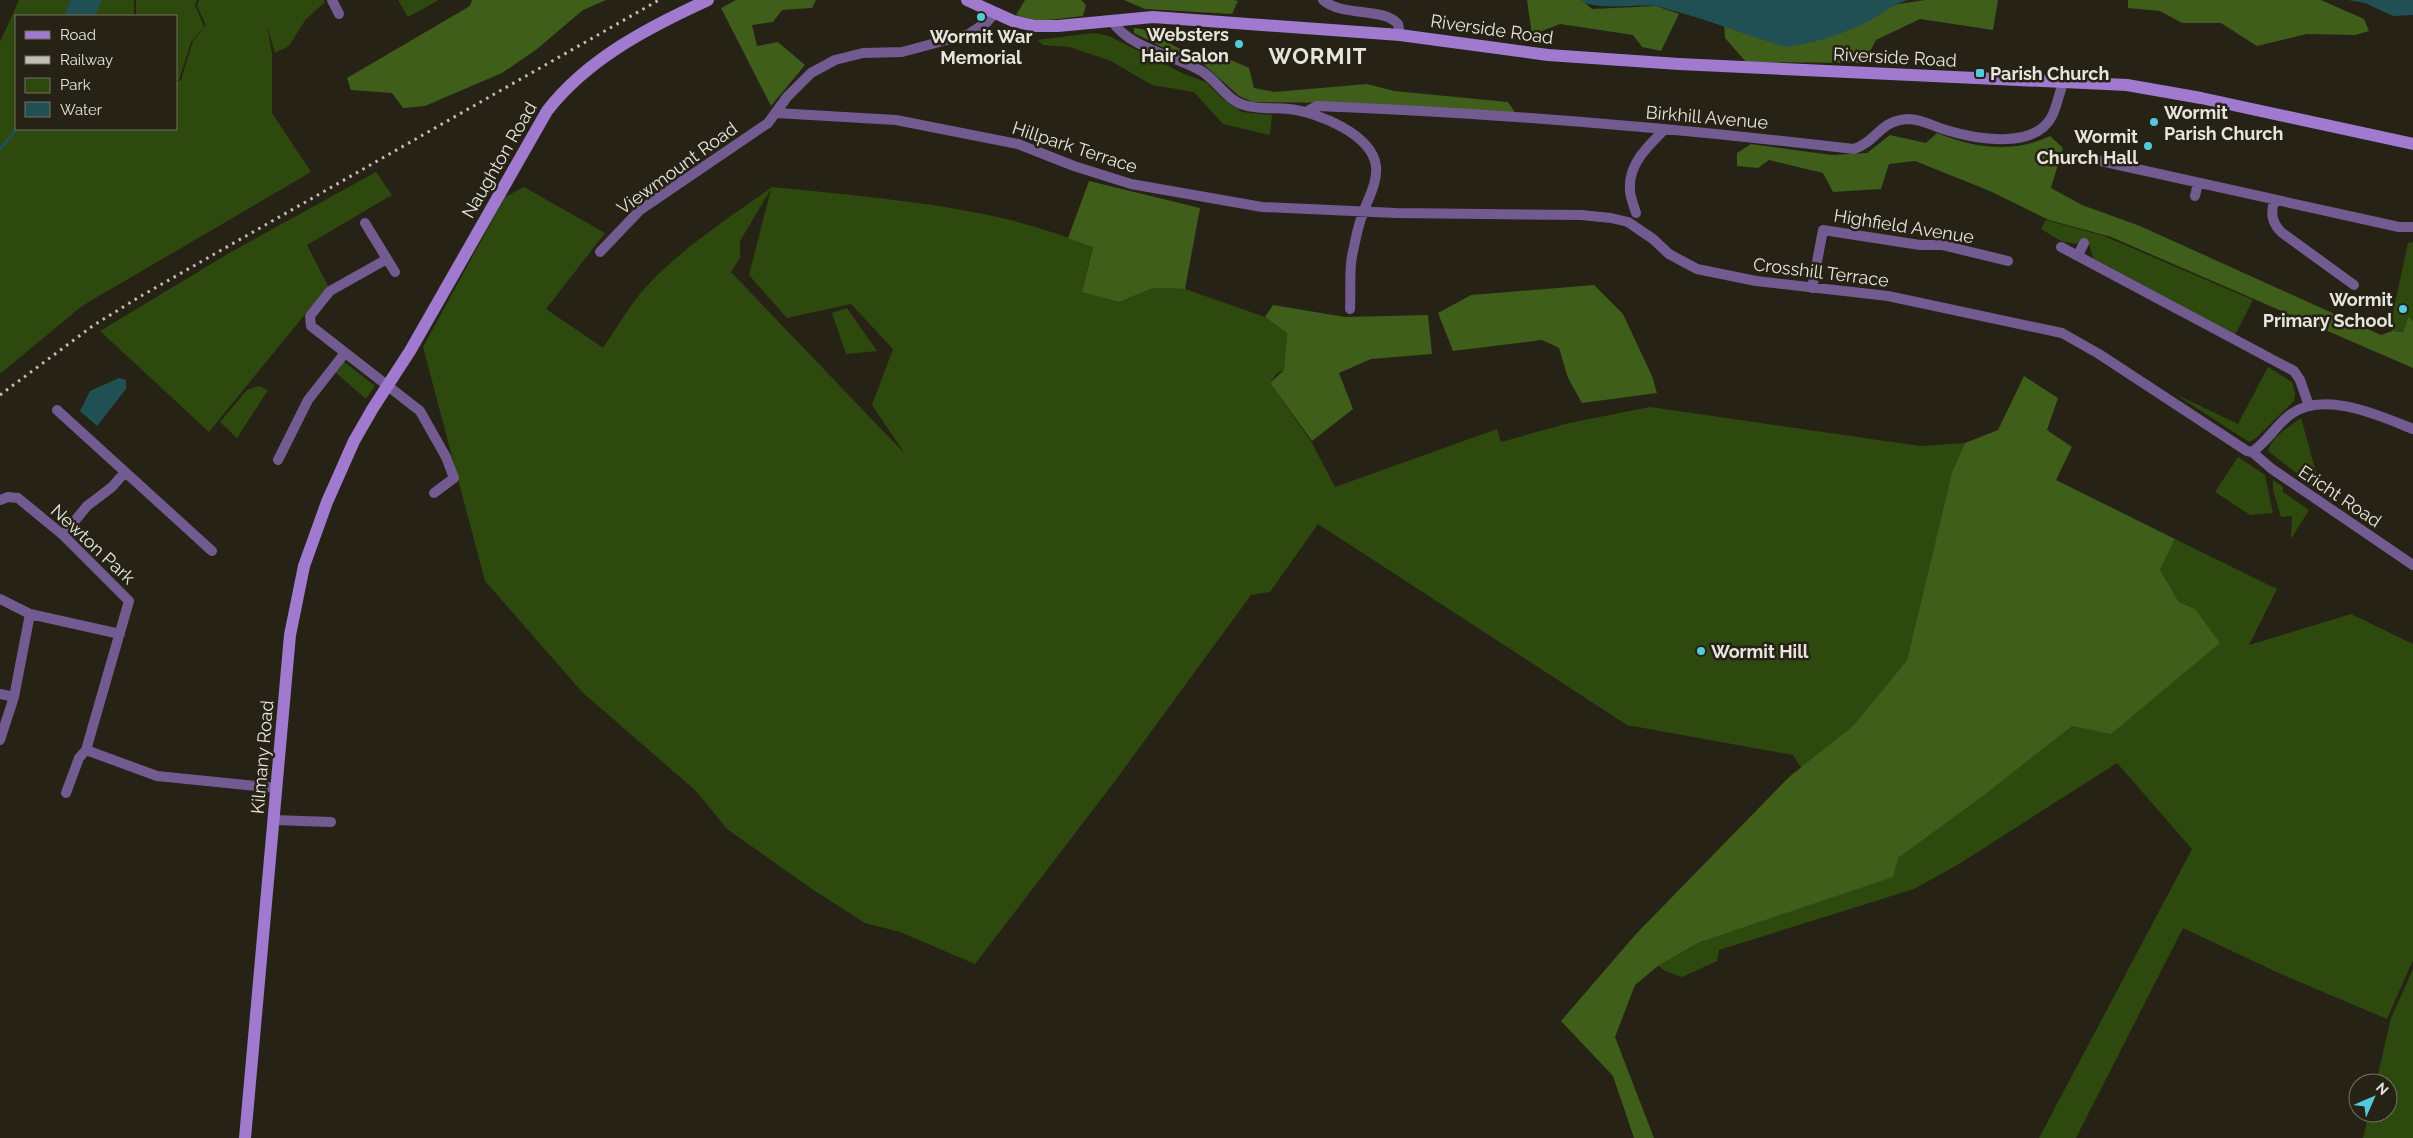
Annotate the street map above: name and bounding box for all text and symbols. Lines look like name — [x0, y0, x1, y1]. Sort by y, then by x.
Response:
street label: Riverside Road — [1429, 10, 1555, 48]
marker: Wormit War Memorial — [975, 11, 987, 23]
legend — [15, 15, 178, 130]
place label: Websters Hair Salon — [1141, 24, 1229, 66]
text: Road — [60, 26, 96, 44]
place label: Wormit War Memorial — [930, 26, 1032, 68]
marker: Websters Hair Salon — [1233, 38, 1245, 50]
district label: WORMIT — [1269, 43, 1367, 69]
street label: Riverside Road — [1833, 43, 1957, 71]
text: Railway — [60, 51, 113, 69]
place label: Parish Church — [1990, 63, 2109, 84]
marker: Parish Church — [1974, 67, 1986, 79]
text: Park — [60, 76, 91, 94]
street label: Naughton Road — [457, 98, 541, 222]
text: Water — [60, 101, 103, 119]
street label: Birkhill Avenue — [1645, 101, 1769, 133]
place label: Wormit Parish Church — [2164, 102, 2283, 144]
marker: Wormit Parish Church — [2148, 116, 2160, 128]
street label: Viewmount Road — [613, 117, 741, 219]
street label: Hillpark Terrace — [1010, 117, 1141, 177]
place label: Wormit Church Hall — [2036, 126, 2138, 168]
marker: Wormit Church Hall — [2142, 140, 2154, 152]
street label: Highfield Avenue — [1832, 205, 1976, 248]
street label: Crosshill Terrace — [1752, 253, 1890, 291]
place label: Wormit Primary School — [2263, 289, 2393, 331]
marker: Wormit Primary School — [2397, 303, 2409, 315]
street label: Ericht Road — [2295, 461, 2385, 531]
street label: Newton Park — [47, 500, 140, 589]
place label: Wormit Hill — [1711, 641, 1809, 662]
marker: Wormit Hill — [1695, 645, 1707, 657]
street label: Kilmany Road — [247, 699, 277, 815]
north arrow — [2348, 1073, 2398, 1123]
text: N — [2373, 1079, 2392, 1098]

